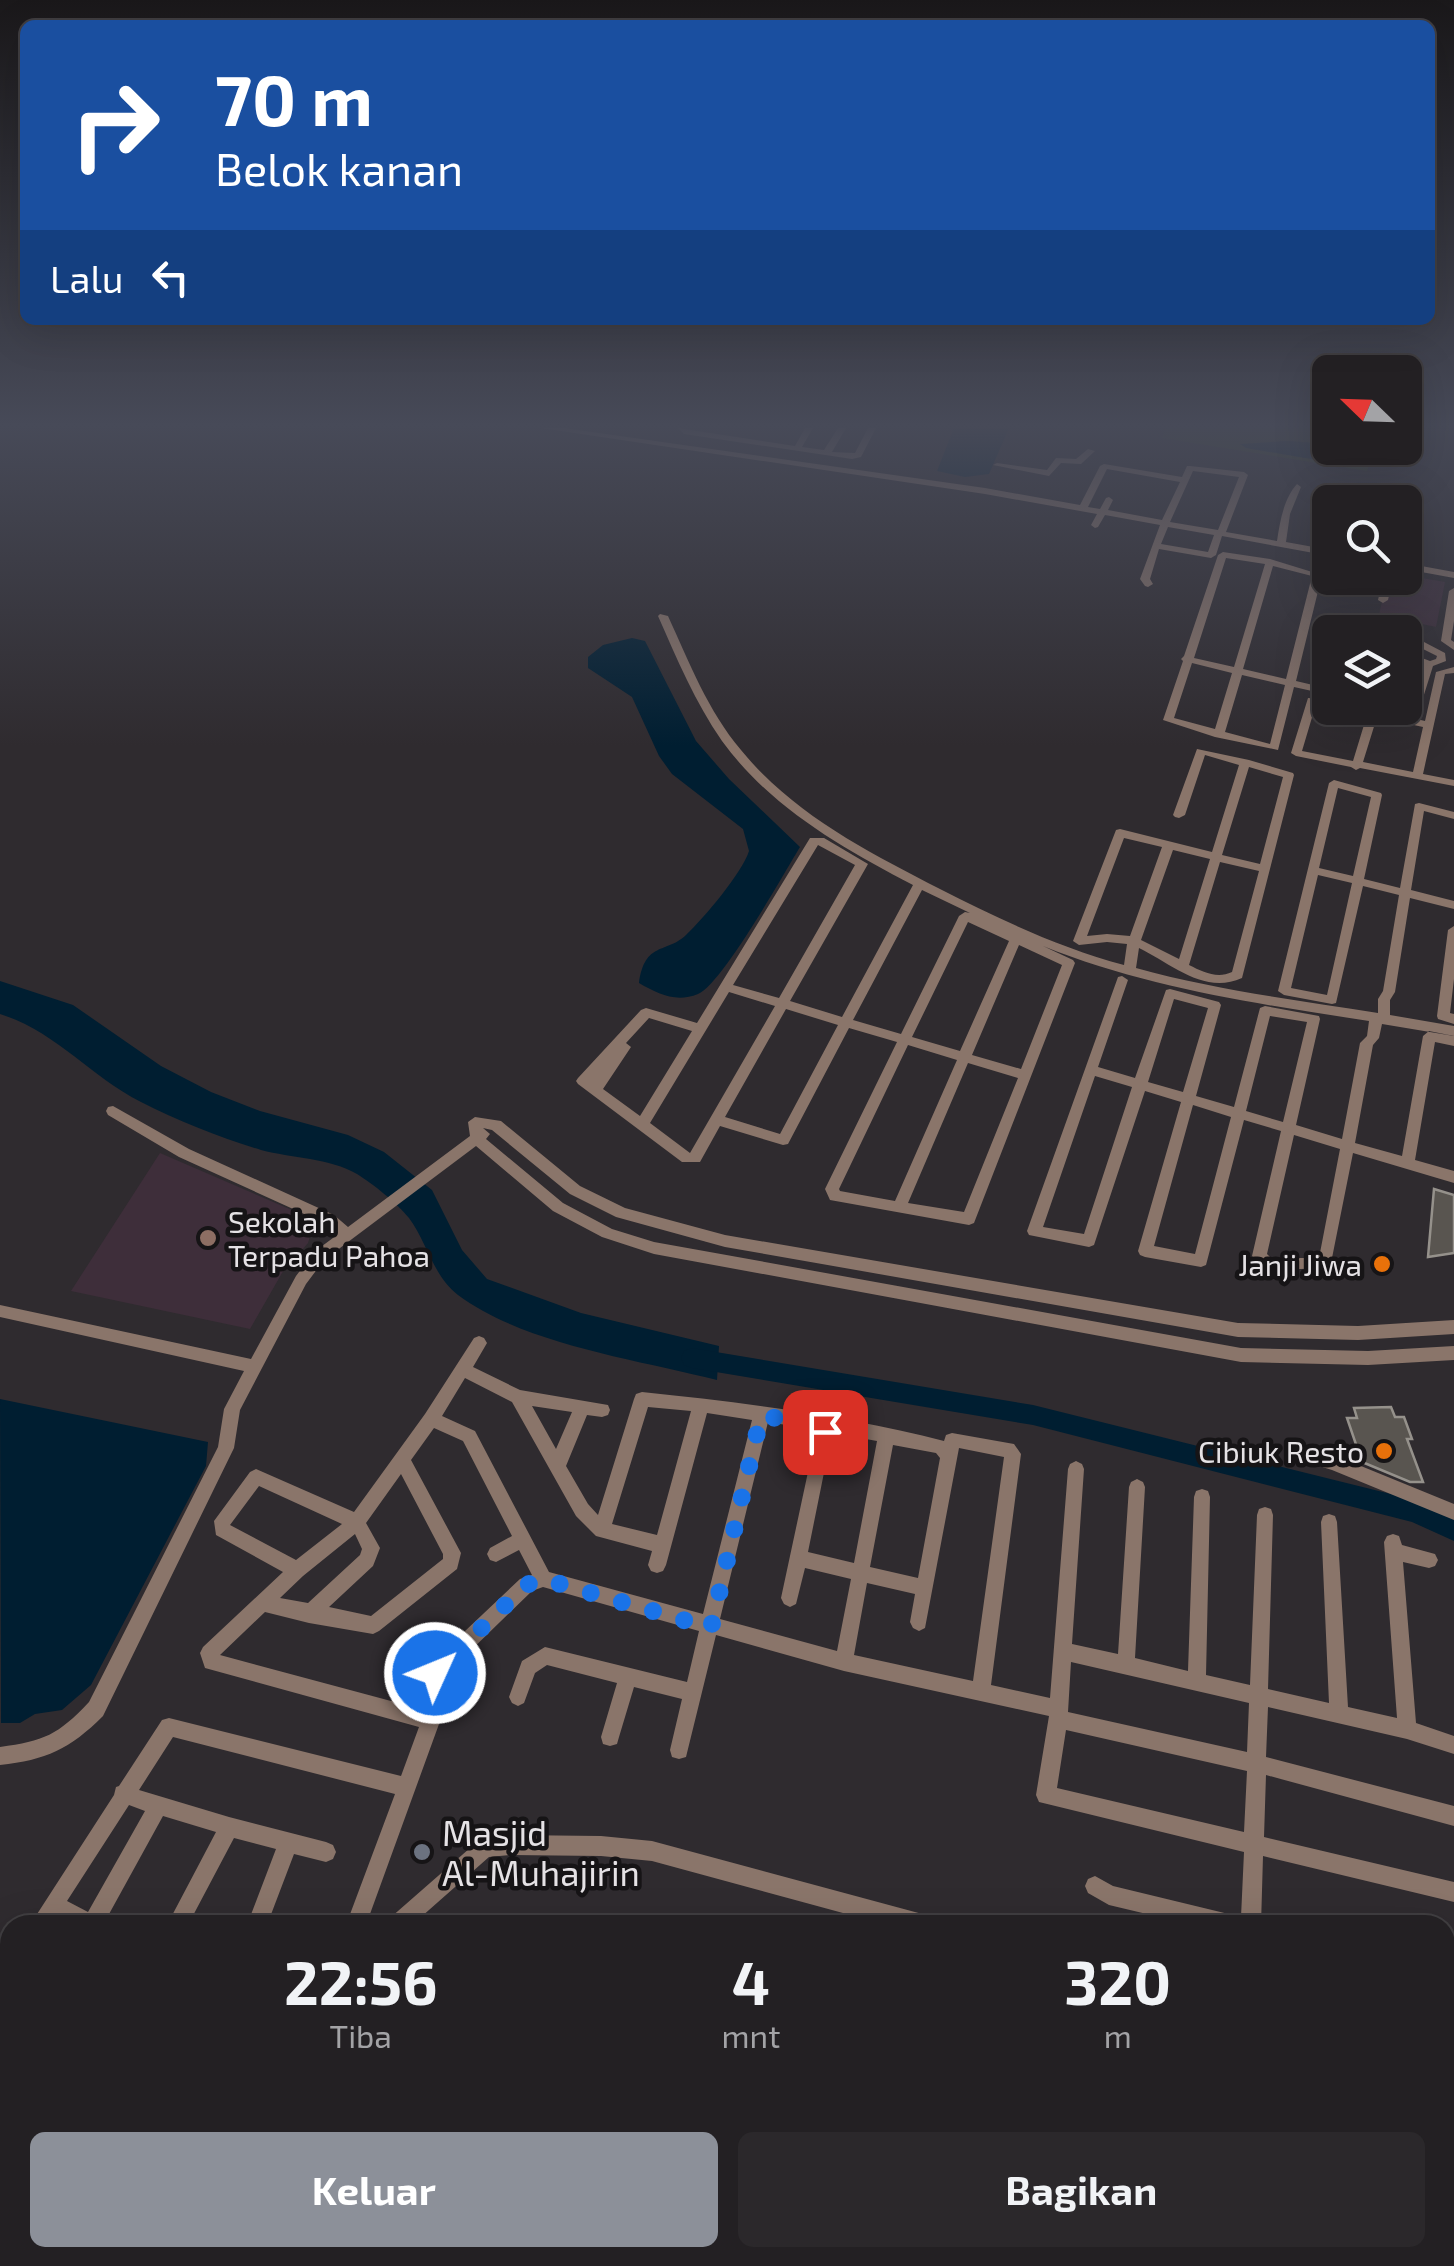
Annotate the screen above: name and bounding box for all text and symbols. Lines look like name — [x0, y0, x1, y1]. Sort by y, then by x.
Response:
text: 70 m — [215, 56, 373, 140]
icon: right — [50, 60, 180, 190]
text: Belok kanan — [215, 141, 463, 195]
icon: left — [143, 250, 198, 305]
text: Lalu — [50, 255, 123, 301]
north arrow — [1312, 355, 1422, 465]
map controls — [1312, 355, 1422, 725]
button: search — [1312, 485, 1422, 595]
button: layers — [1312, 615, 1422, 725]
place label: Sekolah Terpadu Pahoa — [228, 1203, 430, 1273]
marker: Sekolah Terpadu Pahoa — [197, 1227, 219, 1249]
place label: Janji Jiwa — [1238, 1246, 1362, 1282]
marker: Janji Jiwa — [1371, 1253, 1393, 1275]
pin — [783, 1390, 868, 1475]
icon: arrive — [798, 1405, 853, 1460]
place label: Cibiuk Resto — [1198, 1433, 1364, 1469]
marker: Cibiuk Resto — [1373, 1440, 1395, 1462]
position arrow — [383, 1621, 487, 1725]
place label: Masjid Al-Muhajirin — [442, 1811, 640, 1893]
marker: Masjid Al-Muhajirin — [411, 1841, 433, 1863]
text: 22:56 — [284, 1945, 438, 2017]
text: 4 — [732, 1945, 770, 2017]
text: 320 — [1064, 1945, 1171, 2017]
text: Tiba — [330, 2016, 392, 2054]
text: mnt — [722, 2016, 780, 2054]
text: m — [1104, 2016, 1132, 2054]
button: Keluar — [30, 2132, 718, 2247]
button: Bagikan — [738, 2132, 1425, 2247]

